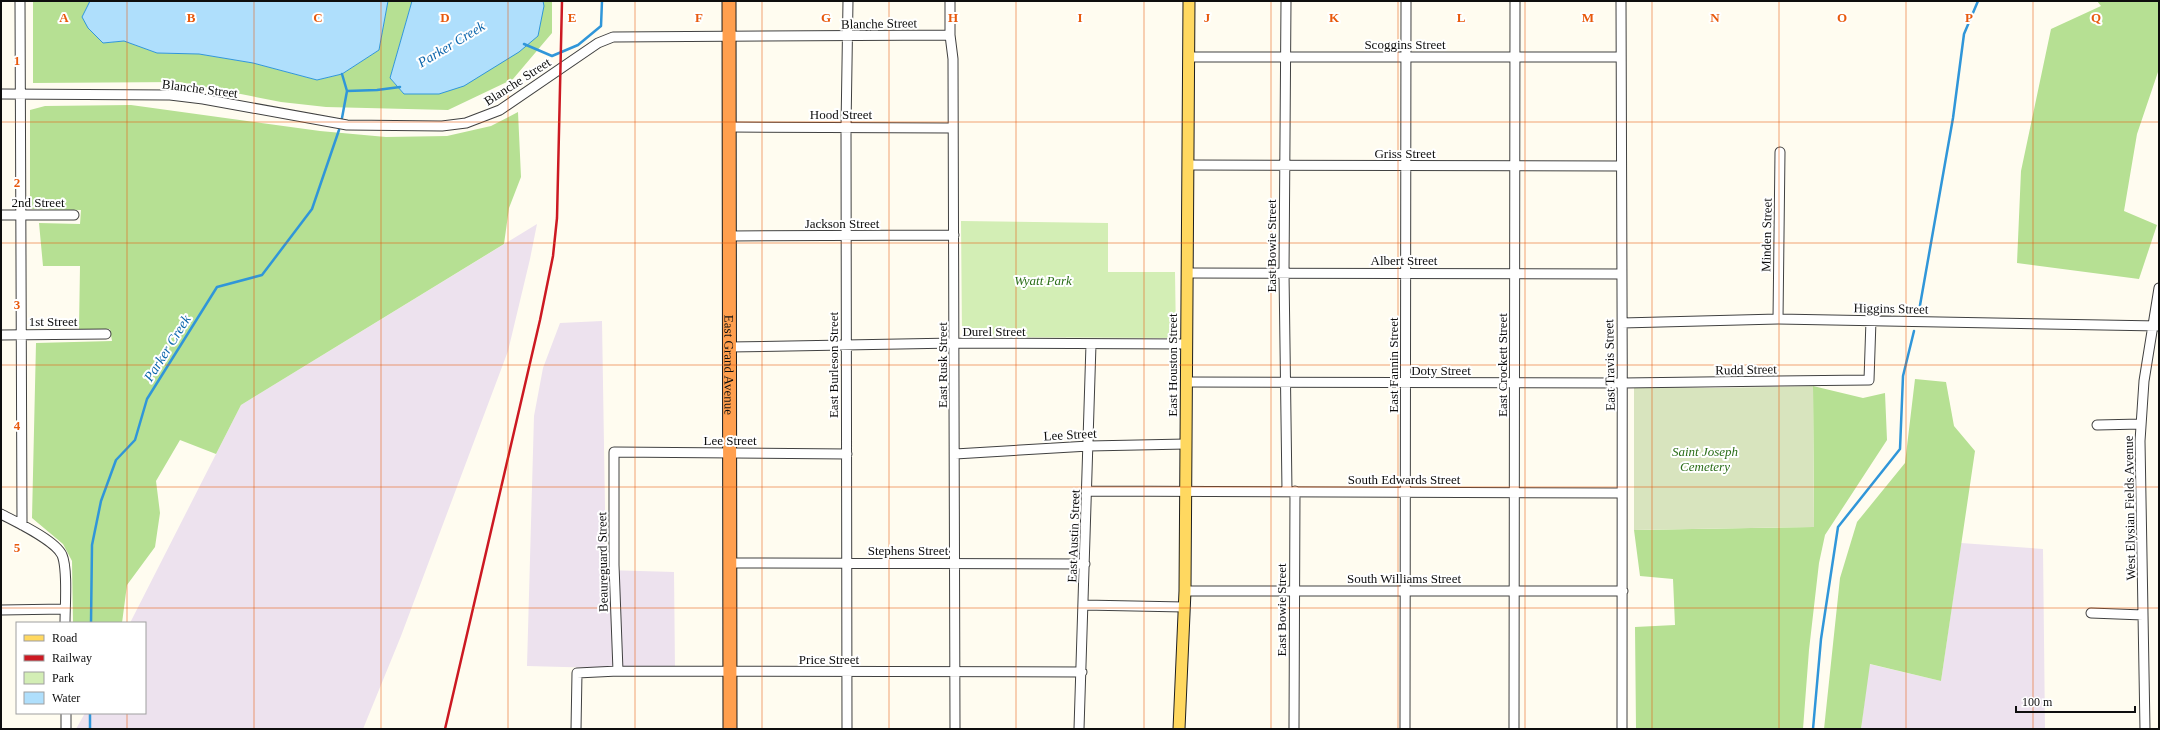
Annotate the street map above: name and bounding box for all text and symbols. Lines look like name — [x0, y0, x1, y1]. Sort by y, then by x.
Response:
text: A — [59, 10, 69, 25]
text: B — [187, 10, 196, 25]
text: C — [313, 10, 323, 25]
text: D — [440, 10, 450, 25]
text: E — [568, 10, 576, 25]
text: F — [695, 10, 703, 25]
text: G — [821, 10, 831, 25]
text: H — [948, 10, 958, 25]
text: I — [1077, 10, 1083, 25]
text: J — [1204, 10, 1211, 25]
text: K — [1329, 10, 1340, 25]
text: L — [1457, 10, 1466, 25]
text: M — [1582, 10, 1594, 25]
text: N — [1710, 10, 1720, 25]
text: O — [1837, 10, 1847, 25]
text: P — [1965, 10, 1973, 25]
text: Q — [2091, 10, 2101, 25]
street label: Blanche Street — [841, 15, 918, 32]
water label: Parker Creek — [414, 18, 488, 71]
street label: Scoggins Street — [1364, 37, 1446, 52]
text: 1 — [14, 53, 20, 68]
street label: Blanche Street — [481, 54, 554, 108]
street label: Blanche Street — [161, 76, 239, 101]
street label: Hood Street — [810, 107, 873, 122]
street label: Griss Street — [1374, 146, 1436, 161]
text: 2 — [14, 175, 20, 190]
street label: 2nd Street — [11, 195, 65, 210]
street label: Minden Street — [1758, 197, 1775, 272]
street label: East Bowie Street — [1264, 199, 1279, 293]
street label: Jackson Street — [805, 216, 880, 231]
street label: Albert Street — [1371, 253, 1438, 268]
park label: Wyatt Park — [1014, 273, 1072, 288]
text: 3 — [14, 297, 21, 312]
street label: Higgins Street — [1853, 300, 1929, 317]
water label: Parker Creek — [141, 312, 194, 385]
street label: East Burleson Street — [826, 312, 841, 418]
street label: East Houston Street — [1165, 313, 1180, 417]
street label: East Crockett Street — [1495, 313, 1510, 417]
street label: 1st Street — [29, 314, 78, 329]
street label: East Grand Avenue — [721, 315, 737, 415]
street label: East Fannin Street — [1386, 317, 1401, 413]
street label: East Travis Street — [1601, 319, 1618, 411]
street label: East Rusk Street — [935, 322, 950, 408]
street label: Durel Street — [962, 324, 1026, 339]
street label: Rudd Street — [1715, 361, 1777, 378]
street label: Doty Street — [1411, 363, 1471, 378]
text: 4 — [14, 418, 21, 433]
street label: Lee Street — [1043, 426, 1097, 443]
street label: Lee Street — [703, 433, 757, 448]
street label: West Elysian Fields Avenue — [2121, 435, 2138, 581]
park label: Saint Joseph Cemetery — [1672, 444, 1738, 474]
street label: South Edwards Street — [1348, 472, 1461, 487]
street label: East Austin Street — [1064, 489, 1083, 583]
street label: Beaureguard Street — [594, 511, 611, 612]
text: 5 — [14, 540, 21, 555]
street label: Stephens Street — [868, 543, 949, 558]
street label: East Bowie Street — [1274, 563, 1289, 657]
street label: South Williams Street — [1347, 571, 1461, 586]
legend — [16, 622, 146, 714]
text: Road — [52, 631, 77, 645]
text: Railway — [52, 651, 92, 665]
street label: Price Street — [799, 652, 860, 667]
text: Park — [52, 671, 74, 685]
scale bar — [2016, 688, 2135, 714]
text: Water — [52, 691, 80, 705]
text: 100 m — [2022, 695, 2053, 709]

